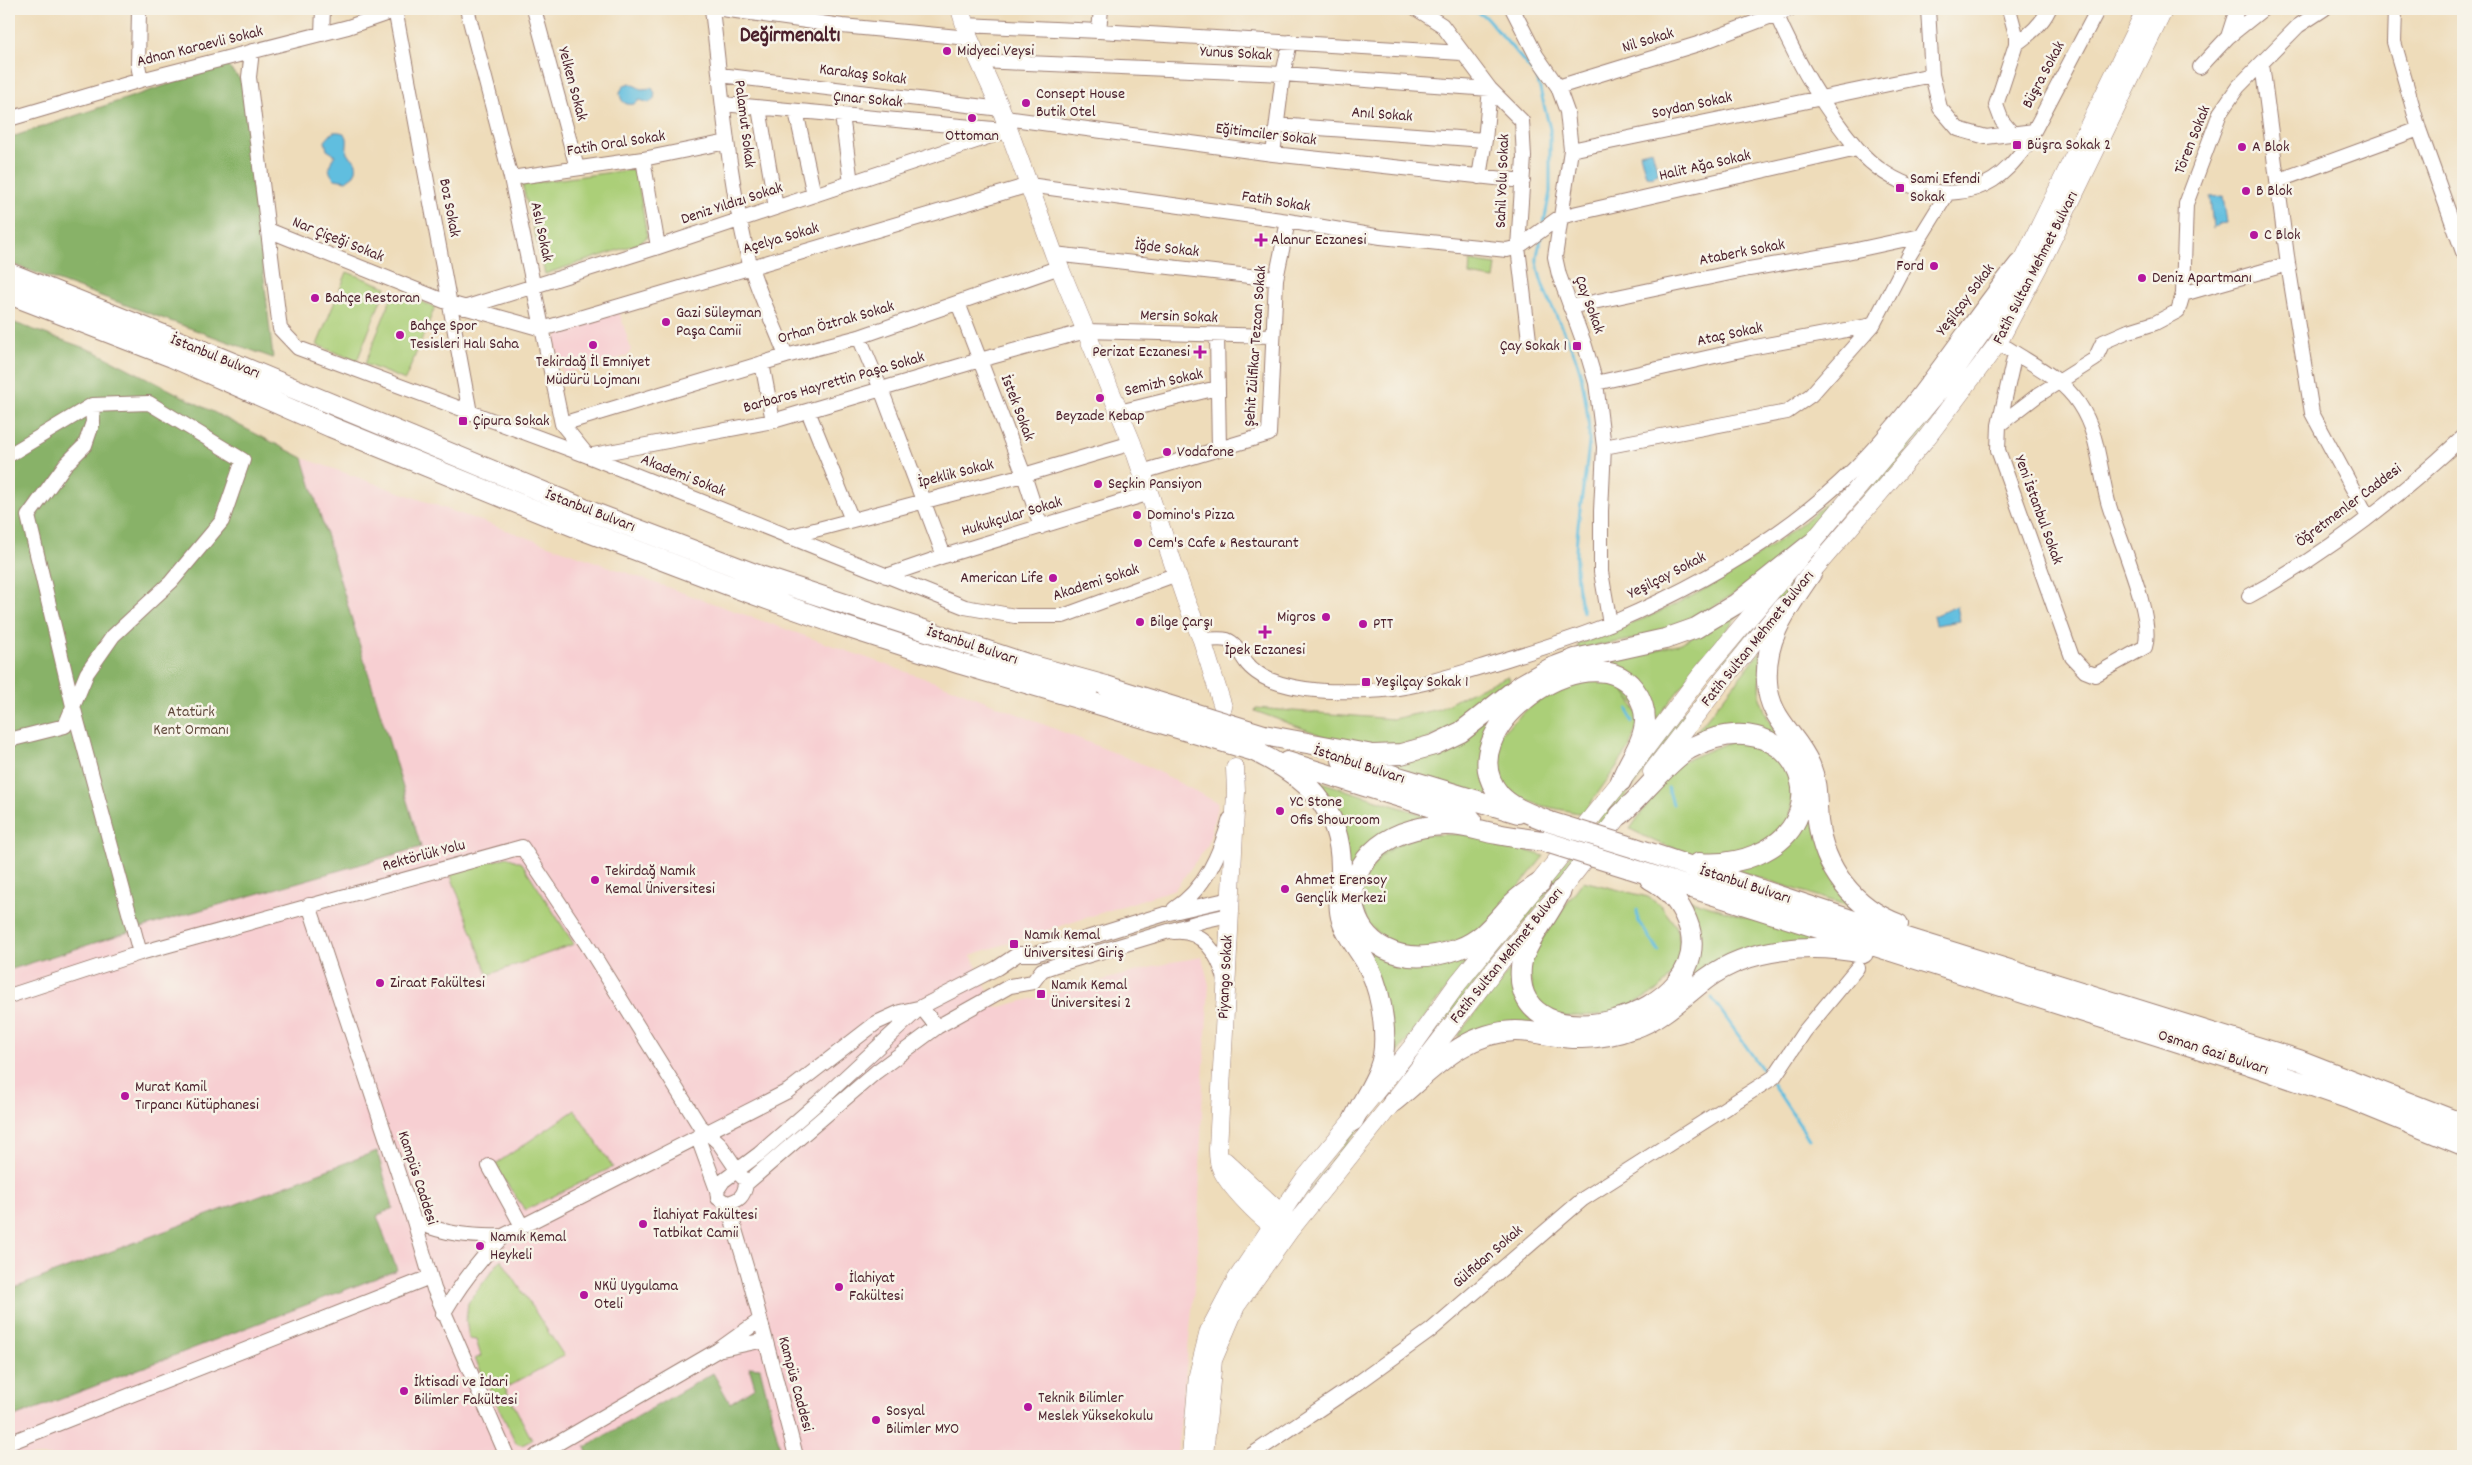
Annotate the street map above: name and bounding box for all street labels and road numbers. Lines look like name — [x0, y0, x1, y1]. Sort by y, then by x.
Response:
street label: Adnan Karaevli Sokak — [134, 20, 266, 74]
street label: Nil Sokak — [1619, 22, 1677, 60]
street label: Büşra Sokak — [2017, 37, 2071, 113]
street label: Yunus Sokak — [1199, 41, 1273, 67]
street label: Yelken Sokak — [551, 44, 593, 124]
street label: Karakaş Sokak — [818, 58, 908, 92]
street label: Palamut Sokak — [727, 79, 761, 169]
street label: Çınar Sokak — [832, 86, 904, 114]
street label: Soydan Sokak — [1650, 86, 1734, 126]
street label: Anıl Sokak — [1351, 101, 1413, 129]
street label: Tören Sokak — [2169, 102, 2217, 178]
street label: Eğitimciler Sokak — [1214, 117, 1318, 153]
street label: Fatih Oral Sokak — [565, 125, 667, 163]
street label: Sahil Yolu Sokak — [1490, 133, 1516, 229]
street label: Halit Ağa Sokak — [1657, 144, 1753, 188]
street label: Boz Sokak — [432, 177, 466, 239]
street label: Deniz Yıldızı Sokak — [678, 177, 786, 231]
street label: Fatih Sokak — [1240, 185, 1312, 219]
street label: Fatih Sultan Mehmet Bulvarı — [1987, 187, 2085, 349]
street label: Aslı Sokak — [523, 200, 559, 264]
street label: Nar Çiçeği Sokak — [289, 211, 387, 269]
street label: Açelya Sokak — [740, 217, 822, 261]
street label: Ataberk Sokak — [1697, 233, 1787, 273]
street label: İğde Sokak — [1134, 234, 1200, 264]
street label: Yeşilçay Sokak — [1931, 259, 2001, 341]
street label: Şehit Zülfikar Tezcan Sokak — [1239, 265, 1273, 427]
street label: Çay Sokak — [1568, 273, 1610, 337]
street label: Orhan Öztrak Sokak — [775, 295, 897, 351]
street label: Mersin Sokak — [1140, 304, 1218, 330]
street label: Ataç Sokak — [1695, 317, 1765, 353]
street label: İstanbul Bulvarı — [167, 329, 263, 385]
street label: Barbaros Hayrettin Paşa Sokak — [741, 346, 927, 420]
street label: Semizh Sokak — [1122, 363, 1206, 403]
street label: İstek Sokak — [994, 372, 1040, 444]
street label: Akademi Sokak — [637, 449, 729, 503]
street label: Yeni İstanbul Sokak — [2008, 452, 2068, 568]
street label: İpeklik Sokak — [916, 454, 996, 494]
street label: Öğretmenler Caddesi — [2291, 458, 2407, 554]
street label: İstanbul Bulvarı — [542, 483, 638, 539]
street label: Hukukçular Sokak — [959, 491, 1065, 543]
street label: Yeşilçay Sokak — [1624, 546, 1710, 606]
street label: Akademi Sokak — [1050, 558, 1142, 608]
street label: Fatih Sultan Mehmet Bulvarı — [1696, 566, 1820, 712]
street label: İstanbul Bulvarı — [923, 620, 1021, 672]
street label: İstanbul Bulvarı — [1310, 739, 1408, 791]
street label: Rektörlük Yolu — [380, 834, 468, 878]
street label: İstanbul Bulvarı — [1696, 859, 1794, 911]
street label: Fatih Sultan Mehmet Bulvarı — [1445, 883, 1569, 1029]
street label: Piyango Sokak — [1212, 934, 1240, 1020]
street label: Osman Gazi Bulvarı — [2155, 1024, 2271, 1082]
street label: Kampüs Caddesi — [391, 1128, 443, 1228]
street label: Gülfidan Sokak — [1448, 1220, 1528, 1294]
street label: Kampüs Caddesi — [771, 1334, 819, 1434]

